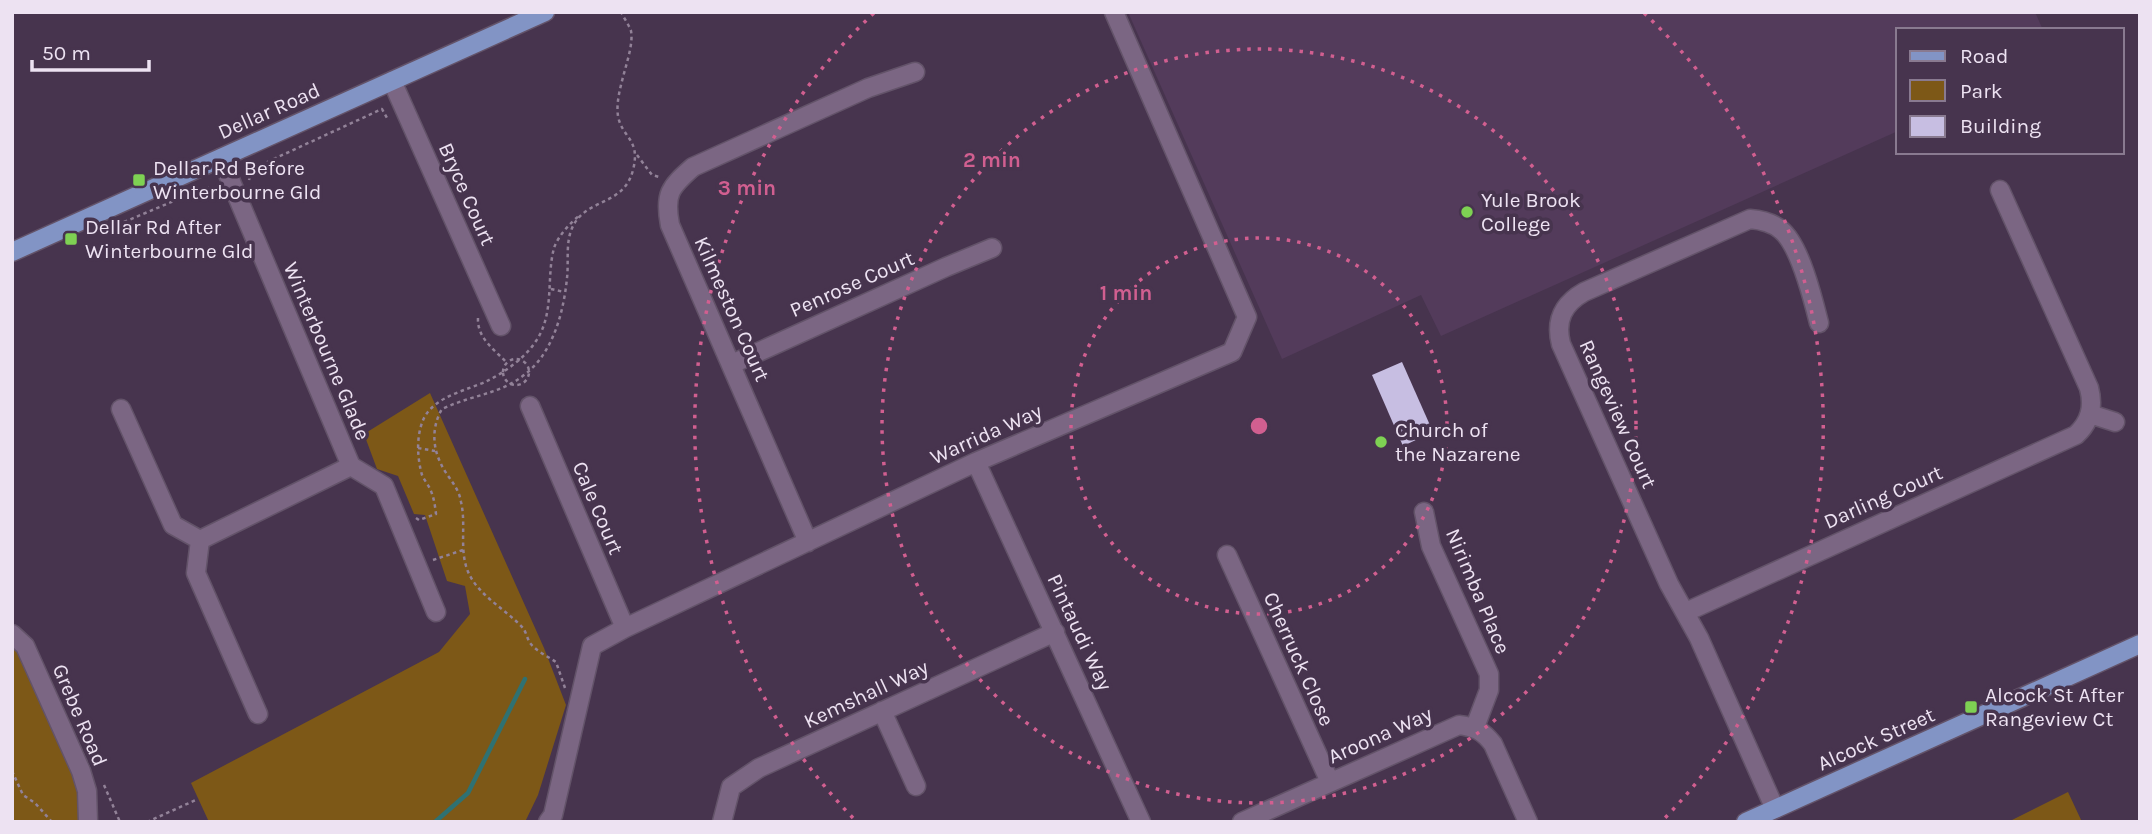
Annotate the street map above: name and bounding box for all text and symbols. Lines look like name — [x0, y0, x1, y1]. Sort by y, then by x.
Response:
scale bar — [32, 28, 149, 72]
legend — [1896, 28, 2124, 154]
text: 50 m — [42, 41, 91, 65]
text: Road — [1960, 44, 2008, 68]
street label: Dellar Road — [214, 78, 324, 144]
text: Park — [1960, 79, 2003, 103]
text: Building — [1960, 114, 2041, 138]
street label: Bryce Court — [434, 139, 500, 249]
text: 2 min — [963, 148, 1021, 172]
place label: Dellar Rd Before Winterbourne Gld — [153, 156, 322, 204]
marker: Dellar Rd Before Winterbourne Gld — [131, 172, 147, 188]
text: 3 min — [718, 176, 776, 200]
place label: Yule Brook College — [1481, 188, 1581, 236]
marker: Yule Brook College — [1459, 204, 1475, 220]
place label: Dellar Rd After Winterbourne Gld — [85, 215, 254, 263]
marker: Dellar Rd After Winterbourne Gld — [63, 231, 79, 247]
street label: Kilmeston Court — [689, 233, 775, 385]
street label: Penrose Court — [786, 246, 918, 322]
street label: Winterbourne Glade — [279, 258, 375, 444]
text: 1 min — [1100, 281, 1152, 305]
street label: Rangeview Court — [1574, 336, 1662, 492]
street label: Warrida Way — [927, 399, 1046, 469]
centre of rings — [1247, 414, 1271, 438]
place label: Church of the Nazarene — [1395, 418, 1521, 466]
marker: Church of the Nazarene — [1373, 434, 1389, 450]
street label: Cale Court — [568, 458, 628, 558]
street label: Darling Court — [1820, 460, 1946, 534]
street label: Nirimba Place — [1441, 525, 1515, 657]
street label: Pintaudi Way — [1043, 570, 1118, 694]
street label: Cherruck Close — [1259, 588, 1339, 730]
street label: Kemshall Way — [800, 655, 932, 733]
street label: Grebe Road — [48, 660, 112, 770]
place label: Alcock St After Rangeview Ct — [1985, 683, 2124, 731]
marker: Alcock St After Rangeview Ct — [1963, 699, 1979, 715]
street label: Aroona Way — [1324, 701, 1436, 769]
street label: Alcock Street — [1814, 702, 1938, 775]

